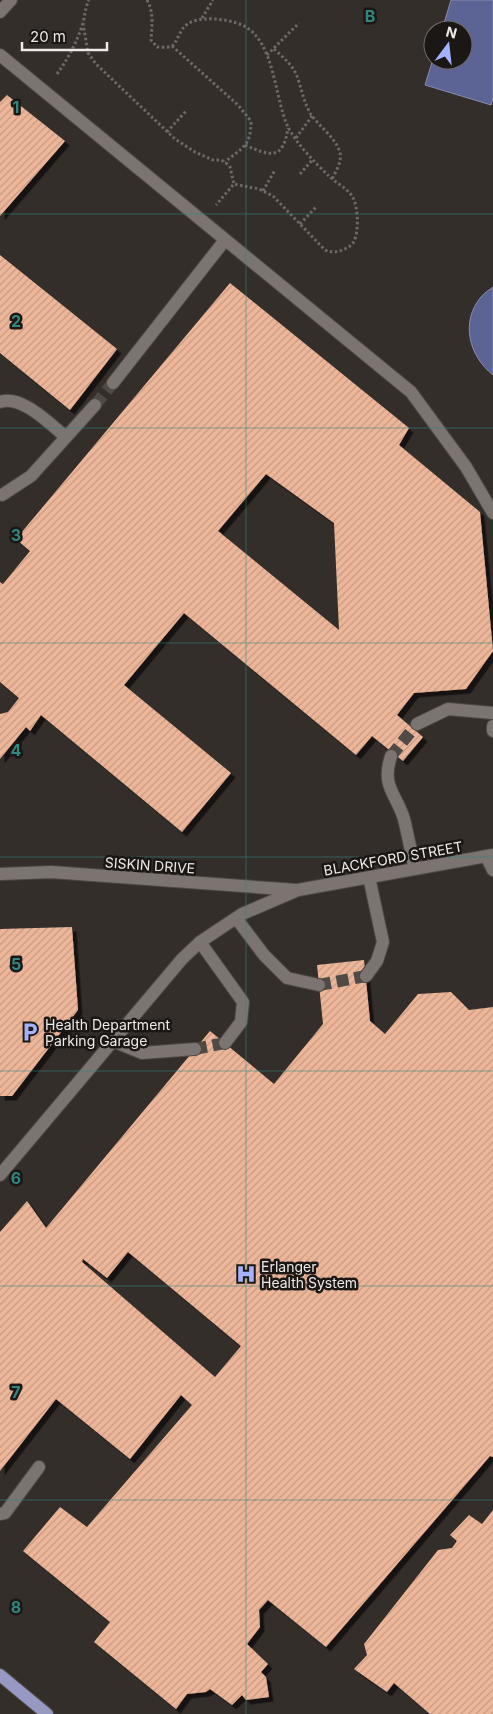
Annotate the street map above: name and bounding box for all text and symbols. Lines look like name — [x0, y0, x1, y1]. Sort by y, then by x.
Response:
text: B — [365, 6, 375, 26]
scale bar — [22, 20, 108, 52]
north arrow — [423, 20, 473, 70]
text: N — [444, 22, 459, 42]
text: 20 m — [30, 27, 66, 46]
text: 1 — [13, 97, 19, 117]
text: 2 — [11, 311, 21, 331]
text: 3 — [11, 525, 21, 545]
text: 4 — [11, 740, 22, 760]
street label: BLACKFORD STREET — [322, 837, 464, 879]
street label: SISKIN DRIVE — [104, 853, 196, 877]
text: 5 — [11, 954, 21, 974]
place label: Health Department Parking Garage — [45, 1016, 171, 1049]
parking icon: Health Department Parking Garage — [19, 1021, 41, 1043]
text: 6 — [11, 1168, 21, 1188]
place label: Erlanger Health System — [261, 1258, 357, 1291]
hospital icon: Erlanger Health System — [235, 1263, 257, 1285]
text: 7 — [11, 1382, 21, 1402]
text: 8 — [11, 1597, 21, 1617]

